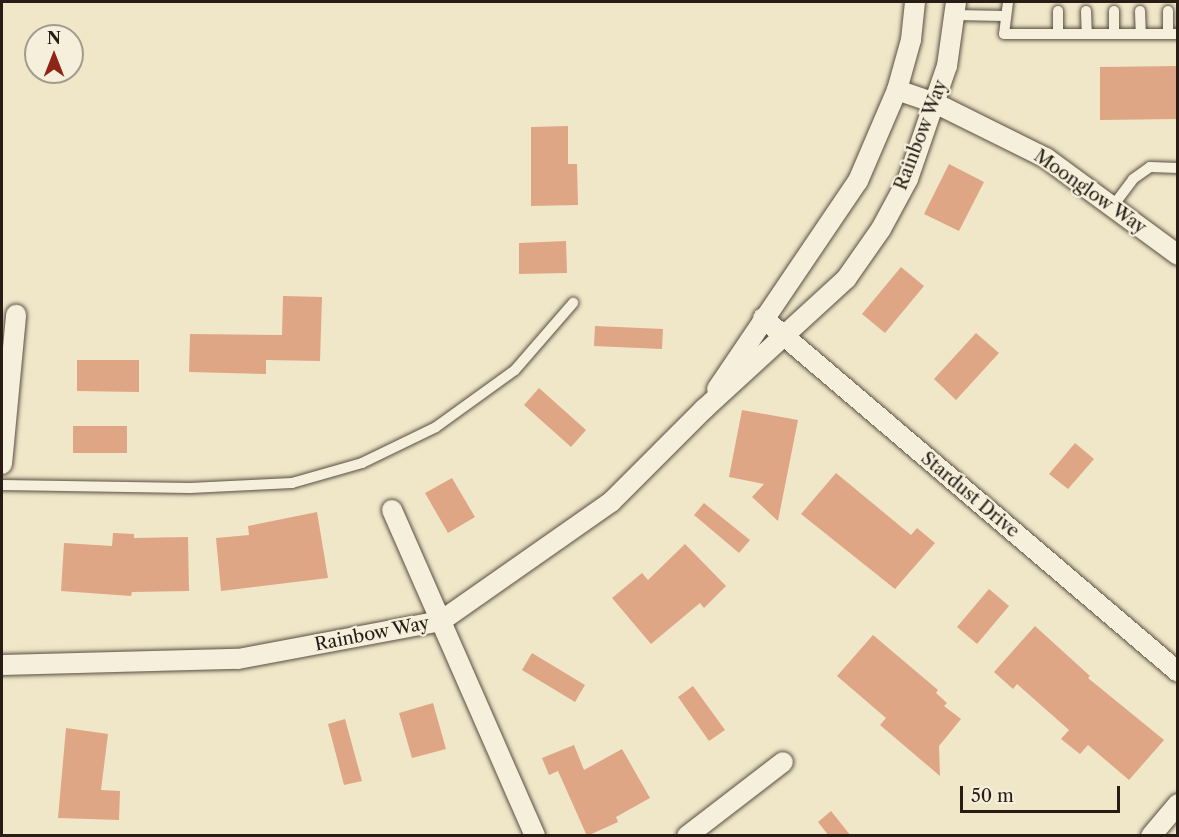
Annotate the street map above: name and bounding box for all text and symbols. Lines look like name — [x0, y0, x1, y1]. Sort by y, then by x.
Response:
north arrow — [24, 24, 84, 84]
text: N — [47, 28, 61, 48]
street label: Rainbow Way — [890, 76, 952, 194]
street label: Moonglow Way — [1029, 145, 1151, 239]
street label: Stardust Drive — [916, 448, 1024, 542]
street label: Rainbow Way — [312, 612, 432, 656]
scale bar — [963, 774, 1124, 812]
text: 50 m — [971, 785, 1014, 807]

